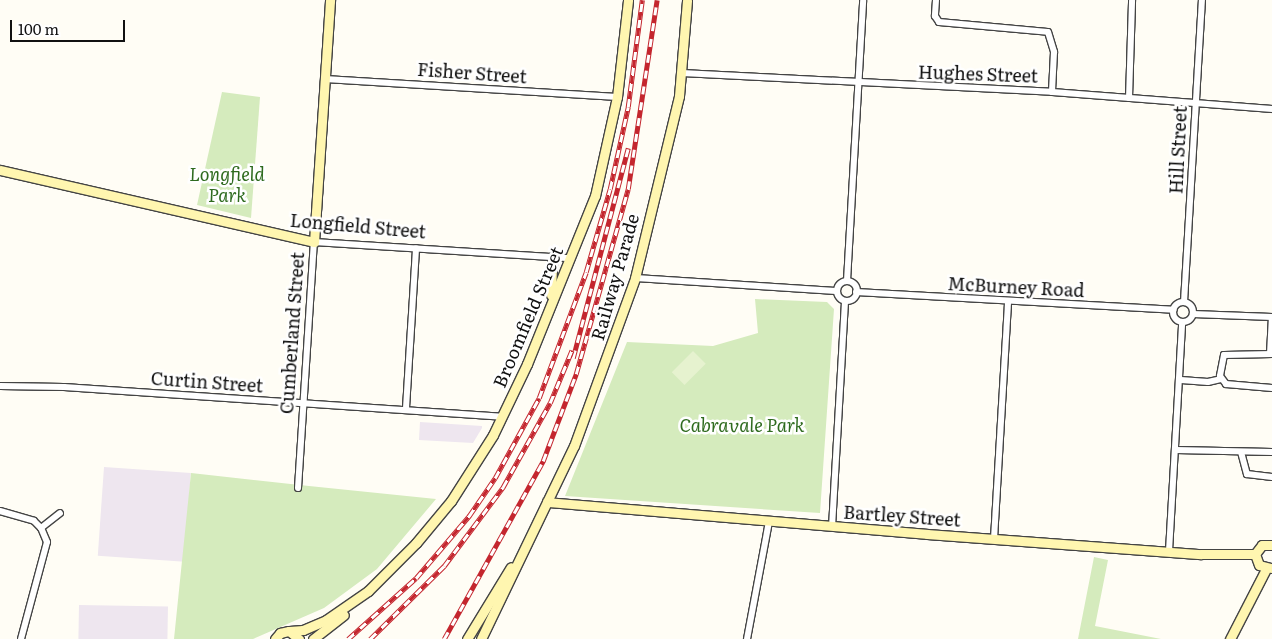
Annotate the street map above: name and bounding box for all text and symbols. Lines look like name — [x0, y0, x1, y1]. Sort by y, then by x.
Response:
scale bar — [12, 10, 128, 42]
text: 100 m — [18, 17, 59, 40]
street label: Fisher Street — [417, 58, 527, 88]
street label: Hughes Street — [918, 61, 1038, 87]
street label: Hill Street — [1165, 105, 1191, 195]
park label: Longfield Park — [189, 164, 265, 206]
street label: Longfield Street — [289, 209, 427, 243]
street label: Railway Parade — [587, 211, 643, 343]
street label: Broomfield Street — [489, 243, 567, 391]
street label: Cumberland Street — [276, 251, 308, 415]
street label: McBurney Road — [947, 273, 1085, 301]
street label: Curtin Street — [150, 367, 264, 397]
park label: Cabravale Park — [680, 414, 804, 436]
street label: Bartley Street — [843, 501, 961, 531]

